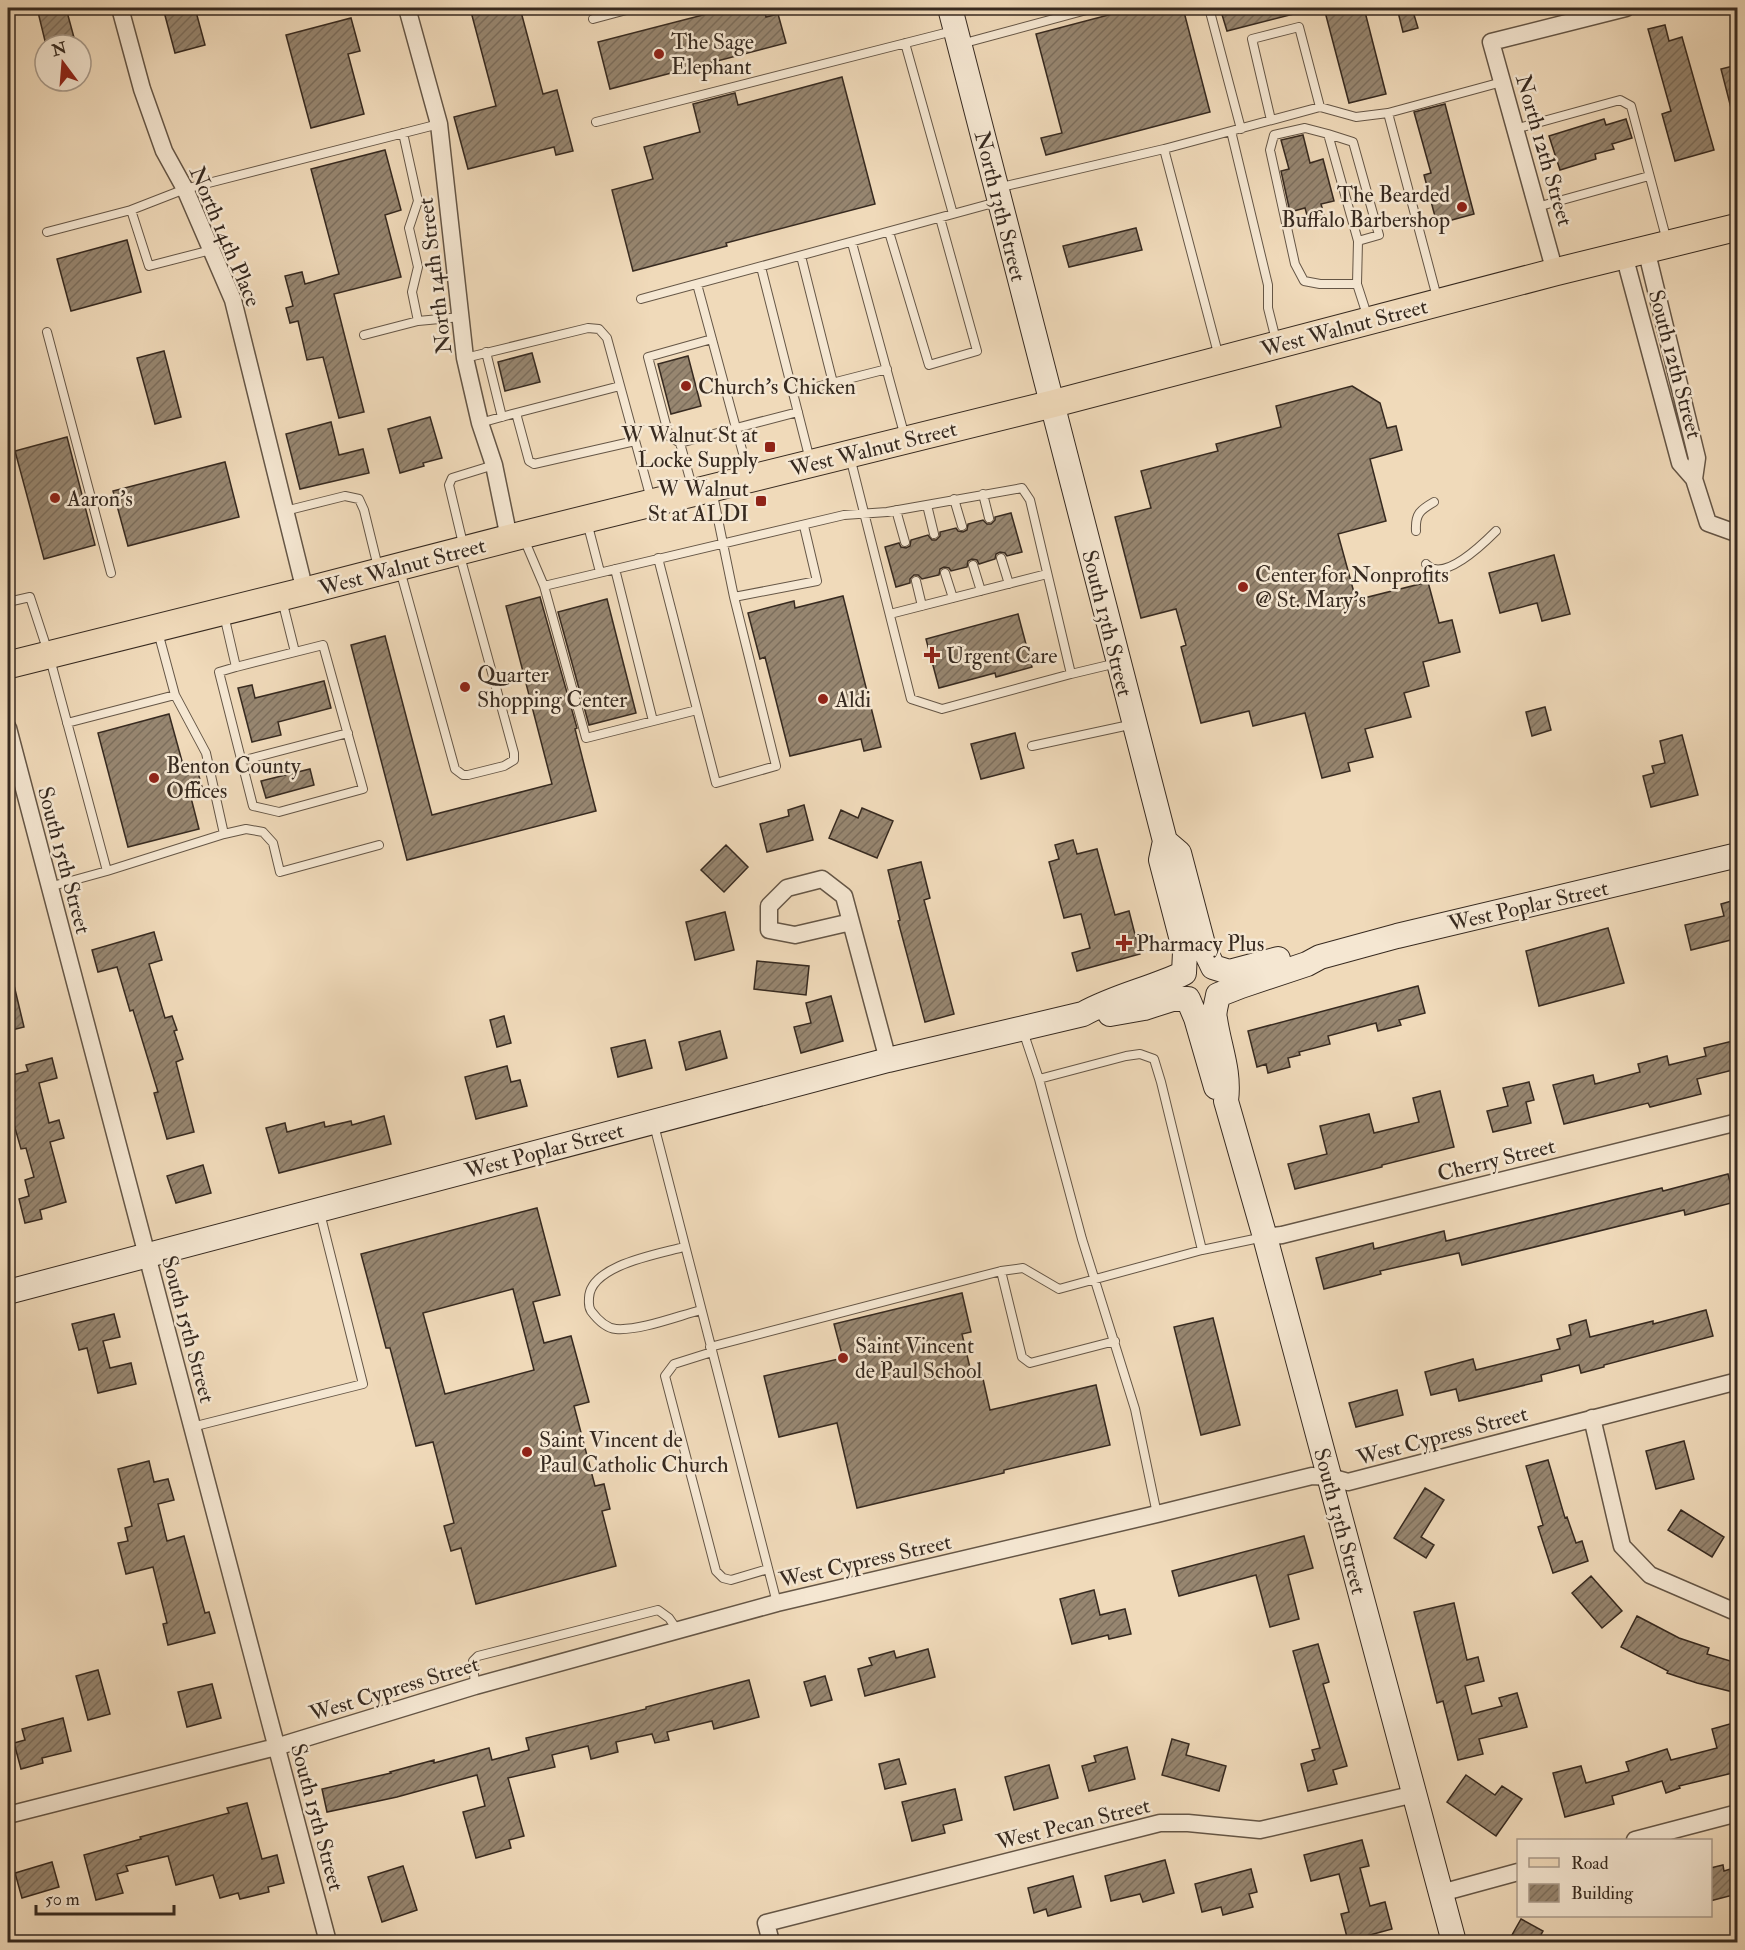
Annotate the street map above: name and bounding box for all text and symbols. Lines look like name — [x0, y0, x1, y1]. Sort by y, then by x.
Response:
place label: The Sage Elephant — [671, 28, 754, 82]
north arrow — [33, 33, 93, 93]
text: N — [49, 38, 69, 61]
marker: The Sage Elephant — [652, 47, 666, 61]
street label: North 12th Street — [1509, 71, 1579, 229]
street label: North 13th Street — [968, 128, 1032, 284]
street label: North 14th Place — [183, 162, 267, 311]
place label: The Bearded Buffalo Barbershop — [1281, 181, 1450, 235]
street label: North 14th Street — [412, 196, 458, 356]
marker: The Bearded Buffalo Barbershop — [1455, 200, 1469, 214]
street label: South 12th Street — [1642, 287, 1708, 442]
street label: West Walnut Street — [1257, 292, 1431, 364]
place label: Church's Chicken — [698, 373, 856, 401]
marker: Church's Chicken — [679, 379, 693, 393]
street label: West Walnut Street — [786, 415, 960, 484]
place label: W Walnut St at Locke Supply — [620, 421, 758, 475]
marker: W Walnut St at Locke Supply — [763, 440, 777, 454]
place label: W Walnut St at ALDI — [648, 475, 749, 528]
place label: Aaron's — [66, 485, 133, 513]
marker: Aaron's — [48, 491, 62, 505]
marker: W Walnut St at ALDI — [754, 494, 768, 508]
street label: West Walnut Street — [315, 531, 489, 603]
street label: South 13th Street — [1075, 547, 1139, 699]
place label: Center for Nonprofits @ St. Mary's — [1255, 561, 1449, 614]
marker: Center for Nonprofits @ St. Mary's — [1236, 580, 1250, 594]
place label: Urgent Care — [946, 642, 1057, 670]
marker: Urgent Care — [923, 646, 941, 664]
place label: Quarter Shopping Center — [477, 661, 628, 715]
marker: Quarter Shopping Center — [458, 680, 472, 694]
place label: Aldi — [834, 686, 871, 714]
marker: Aldi — [816, 692, 830, 706]
place label: Benton County Offices — [166, 752, 301, 805]
marker: Benton County Offices — [147, 771, 161, 785]
street label: South 15th Street — [31, 784, 97, 937]
street label: West Poplar Street — [1445, 874, 1611, 939]
place label: Pharmacy Plus — [1136, 930, 1264, 958]
marker: Pharmacy Plus — [1117, 936, 1131, 950]
street label: West Poplar Street — [461, 1116, 627, 1187]
street label: Cherry Street — [1434, 1132, 1558, 1188]
street label: South 15th Street — [155, 1253, 221, 1406]
place label: Saint Vincent de Paul School — [855, 1332, 982, 1385]
marker: Saint Vincent de Paul School — [836, 1351, 850, 1365]
street label: West Cypress Street — [1353, 1400, 1531, 1473]
place label: Saint Vincent de Paul Catholic Church — [539, 1426, 729, 1479]
marker: Saint Vincent de Paul Catholic Church — [520, 1445, 534, 1459]
street label: South 13th Street — [1307, 1445, 1373, 1597]
street label: West Cypress Street — [776, 1528, 954, 1596]
street label: West Cypress Street — [305, 1650, 483, 1729]
street label: South 15th Street — [284, 1741, 350, 1894]
street label: West Pecan Street — [993, 1791, 1153, 1857]
legend — [1517, 1839, 1712, 1917]
text: Road — [1571, 1852, 1609, 1875]
scale bar — [36, 1878, 174, 1916]
text: Building — [1571, 1882, 1634, 1905]
text: 50 m — [45, 1888, 80, 1911]

